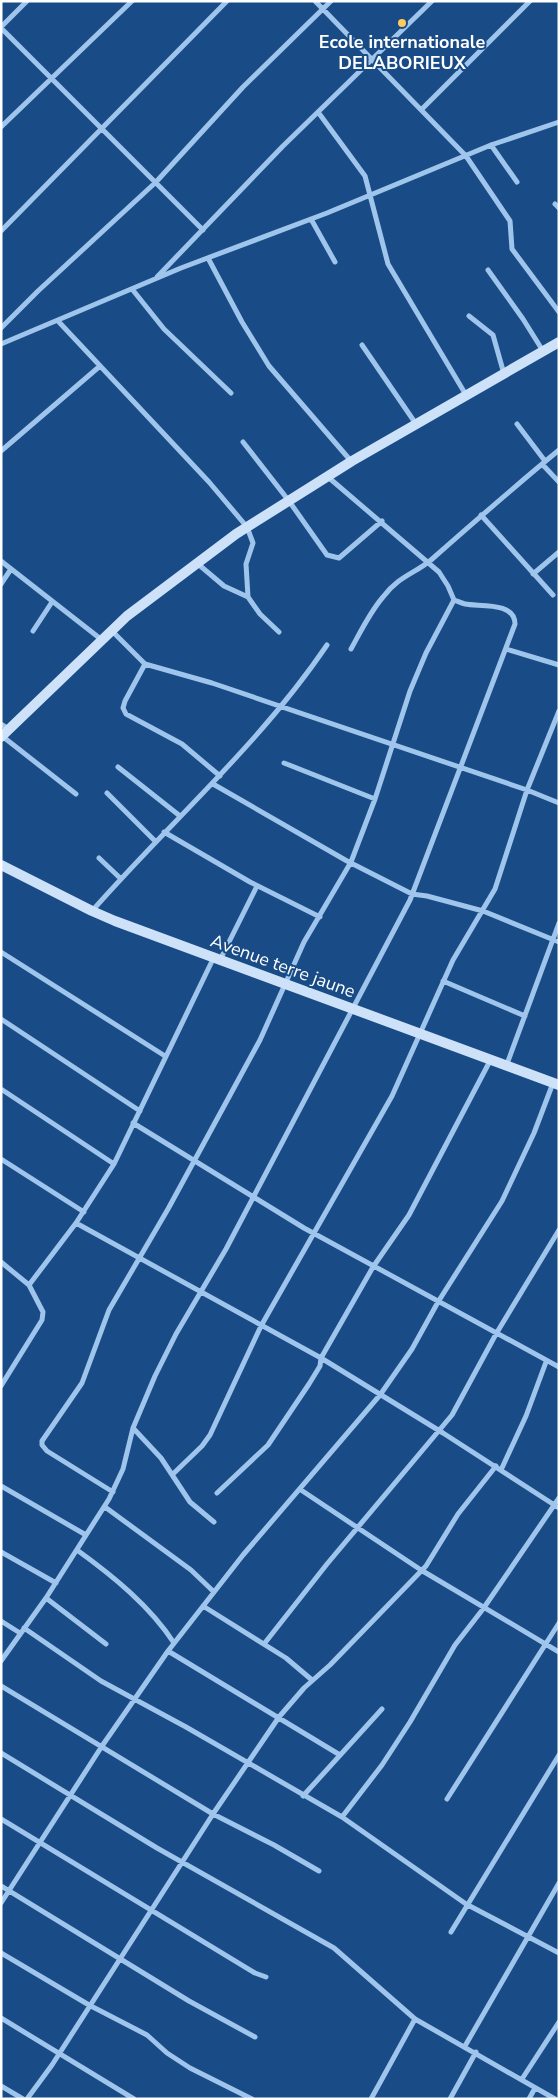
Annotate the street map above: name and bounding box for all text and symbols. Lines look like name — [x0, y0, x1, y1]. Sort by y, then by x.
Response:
marker: Ecole internationale DELABORIEUX — [396, 17, 408, 29]
place label: Ecole internationale DELABORIEUX — [319, 30, 485, 75]
street label: Avenue terre jaune — [207, 929, 359, 1003]

